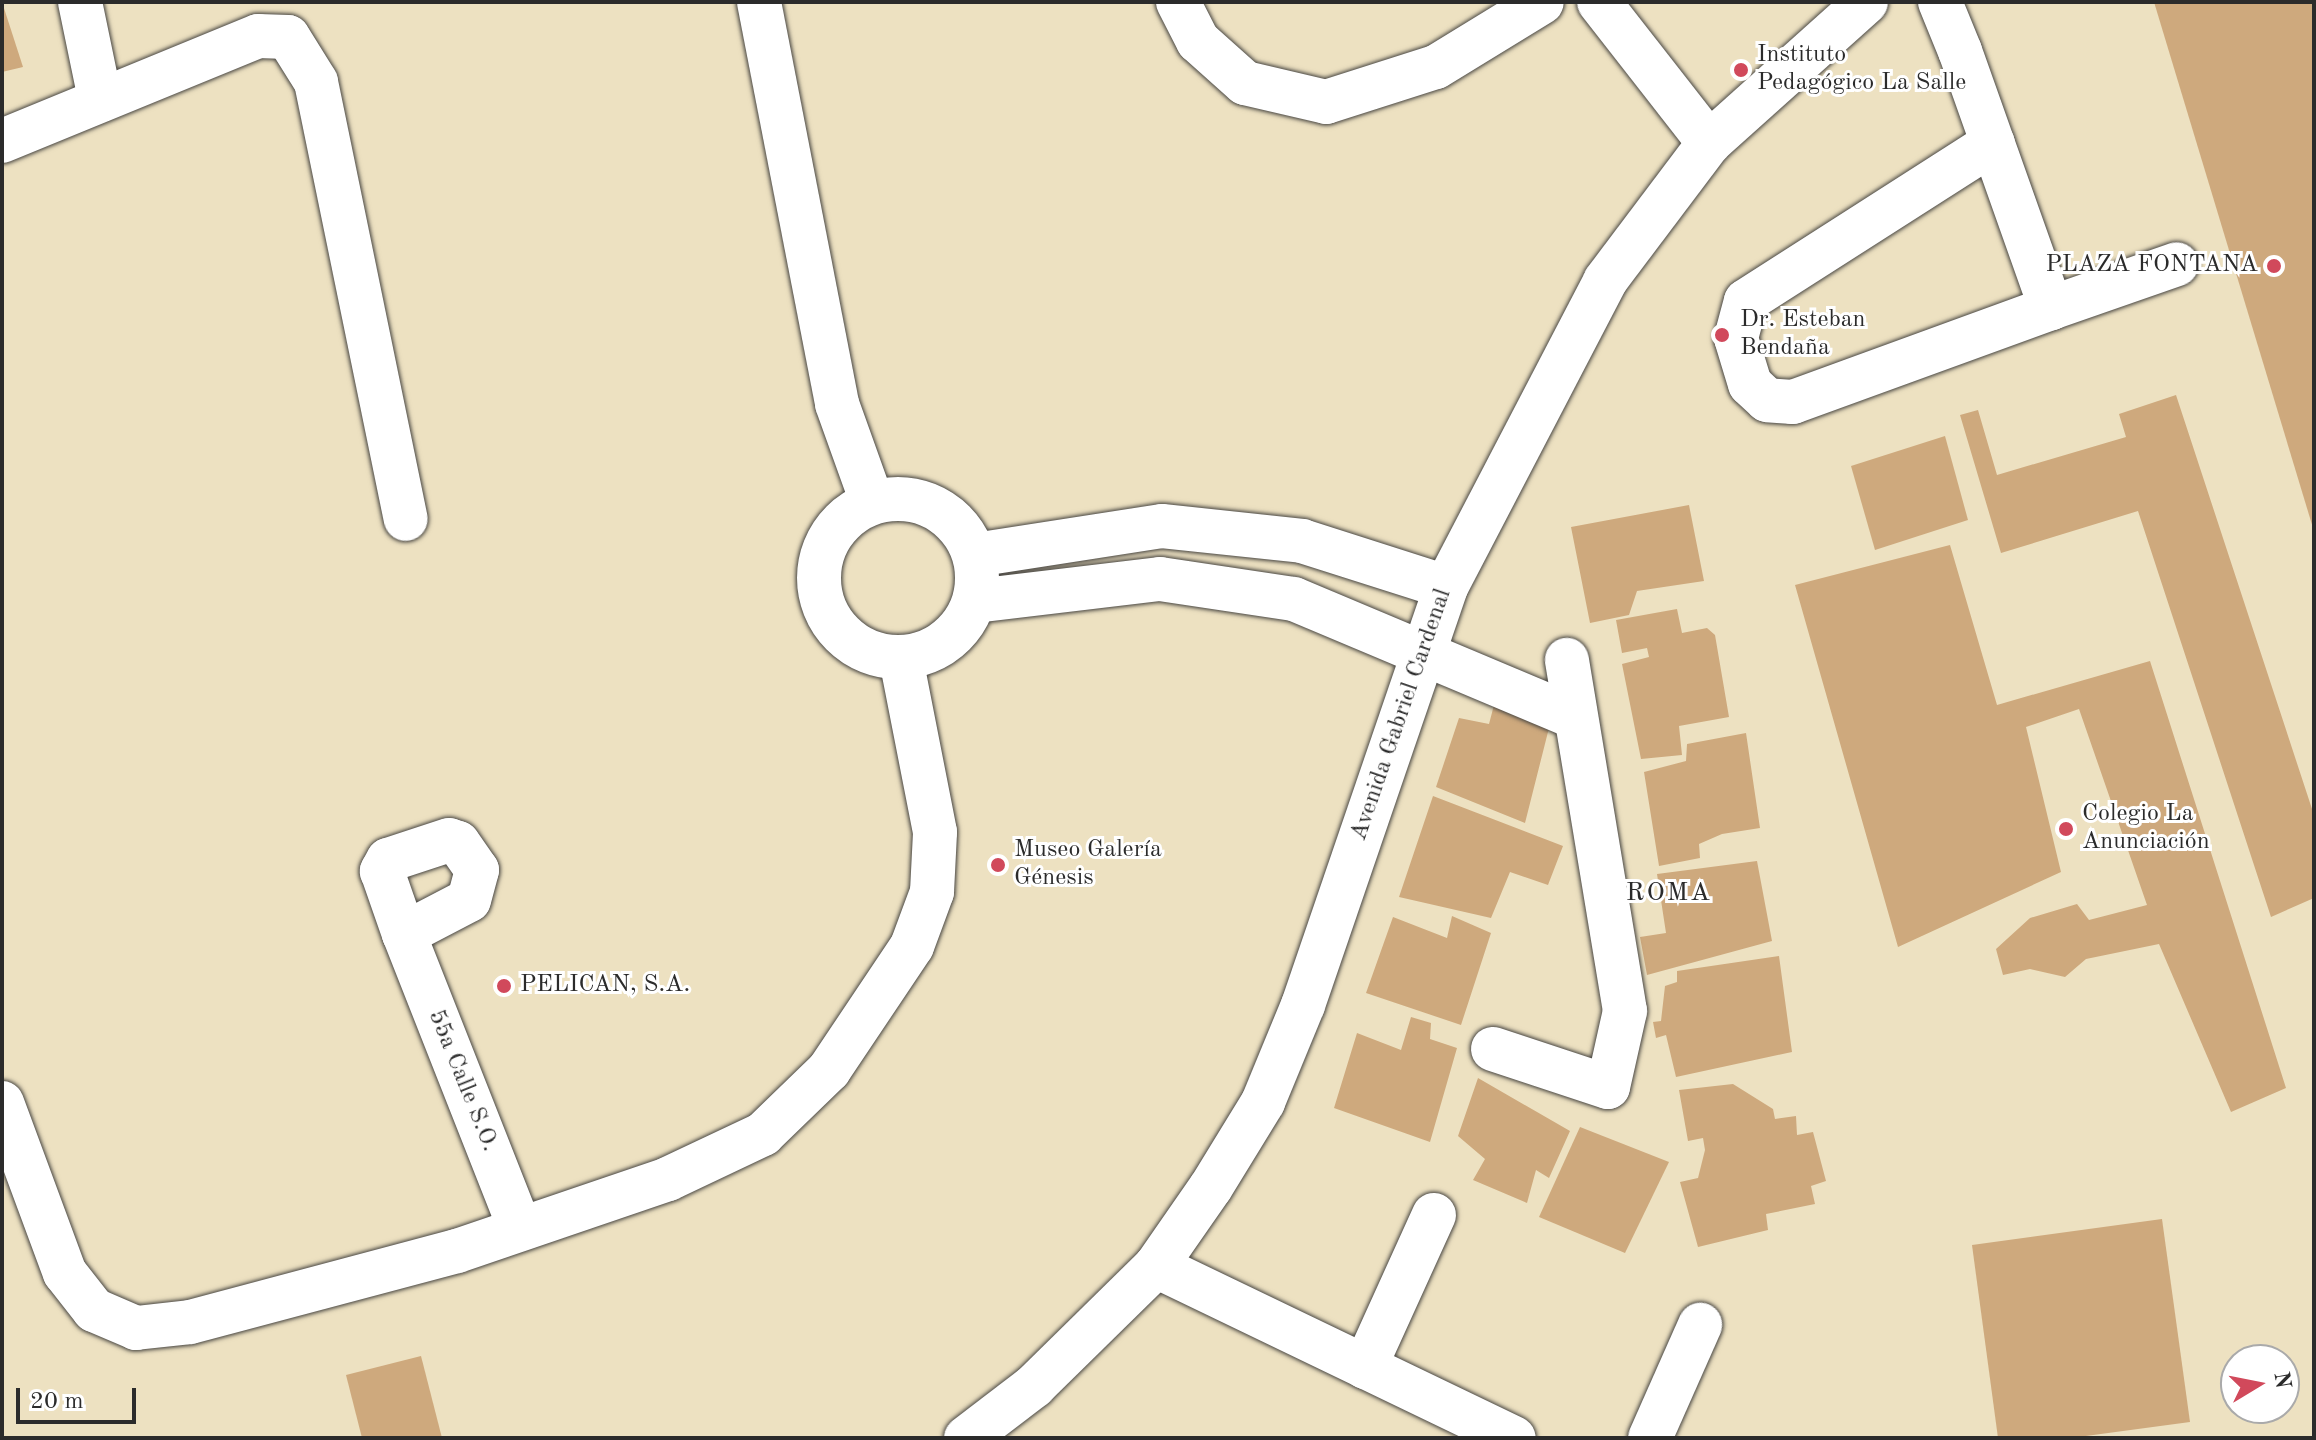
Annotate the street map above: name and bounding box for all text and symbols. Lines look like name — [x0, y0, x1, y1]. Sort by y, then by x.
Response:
place label: Instituto Pedagógico La Salle — [1757, 42, 1966, 98]
marker: Instituto Pedagógico La Salle — [1732, 61, 1750, 79]
place label: PLAZA FONTANA — [2045, 252, 2258, 280]
marker: PLAZA FONTANA — [2265, 257, 2283, 275]
place label: Dr. Esteban Bendaña — [1740, 307, 1866, 363]
marker: Dr. Esteban Bendaña — [1711, 324, 1733, 346]
street label: Avenida Gabriel Cardenal — [1345, 585, 1459, 845]
place label: Colegio La Anunciación — [2082, 801, 2210, 857]
marker: Colegio La Anunciación — [2057, 820, 2075, 838]
place label: Museo Galería Génesis — [1014, 837, 1162, 893]
marker: Museo Galería Génesis — [989, 856, 1007, 874]
district label: ROMA — [1626, 878, 1712, 910]
place label: PELICAN, S.A. — [520, 972, 690, 1000]
marker: PELICAN, S.A. — [495, 977, 513, 995]
street label: 55a Calle S.O. — [421, 1006, 503, 1156]
north arrow — [2220, 1344, 2300, 1424]
text: N — [2269, 1370, 2294, 1390]
scale bar — [20, 1372, 140, 1422]
text: 20 m — [30, 1390, 84, 1414]

